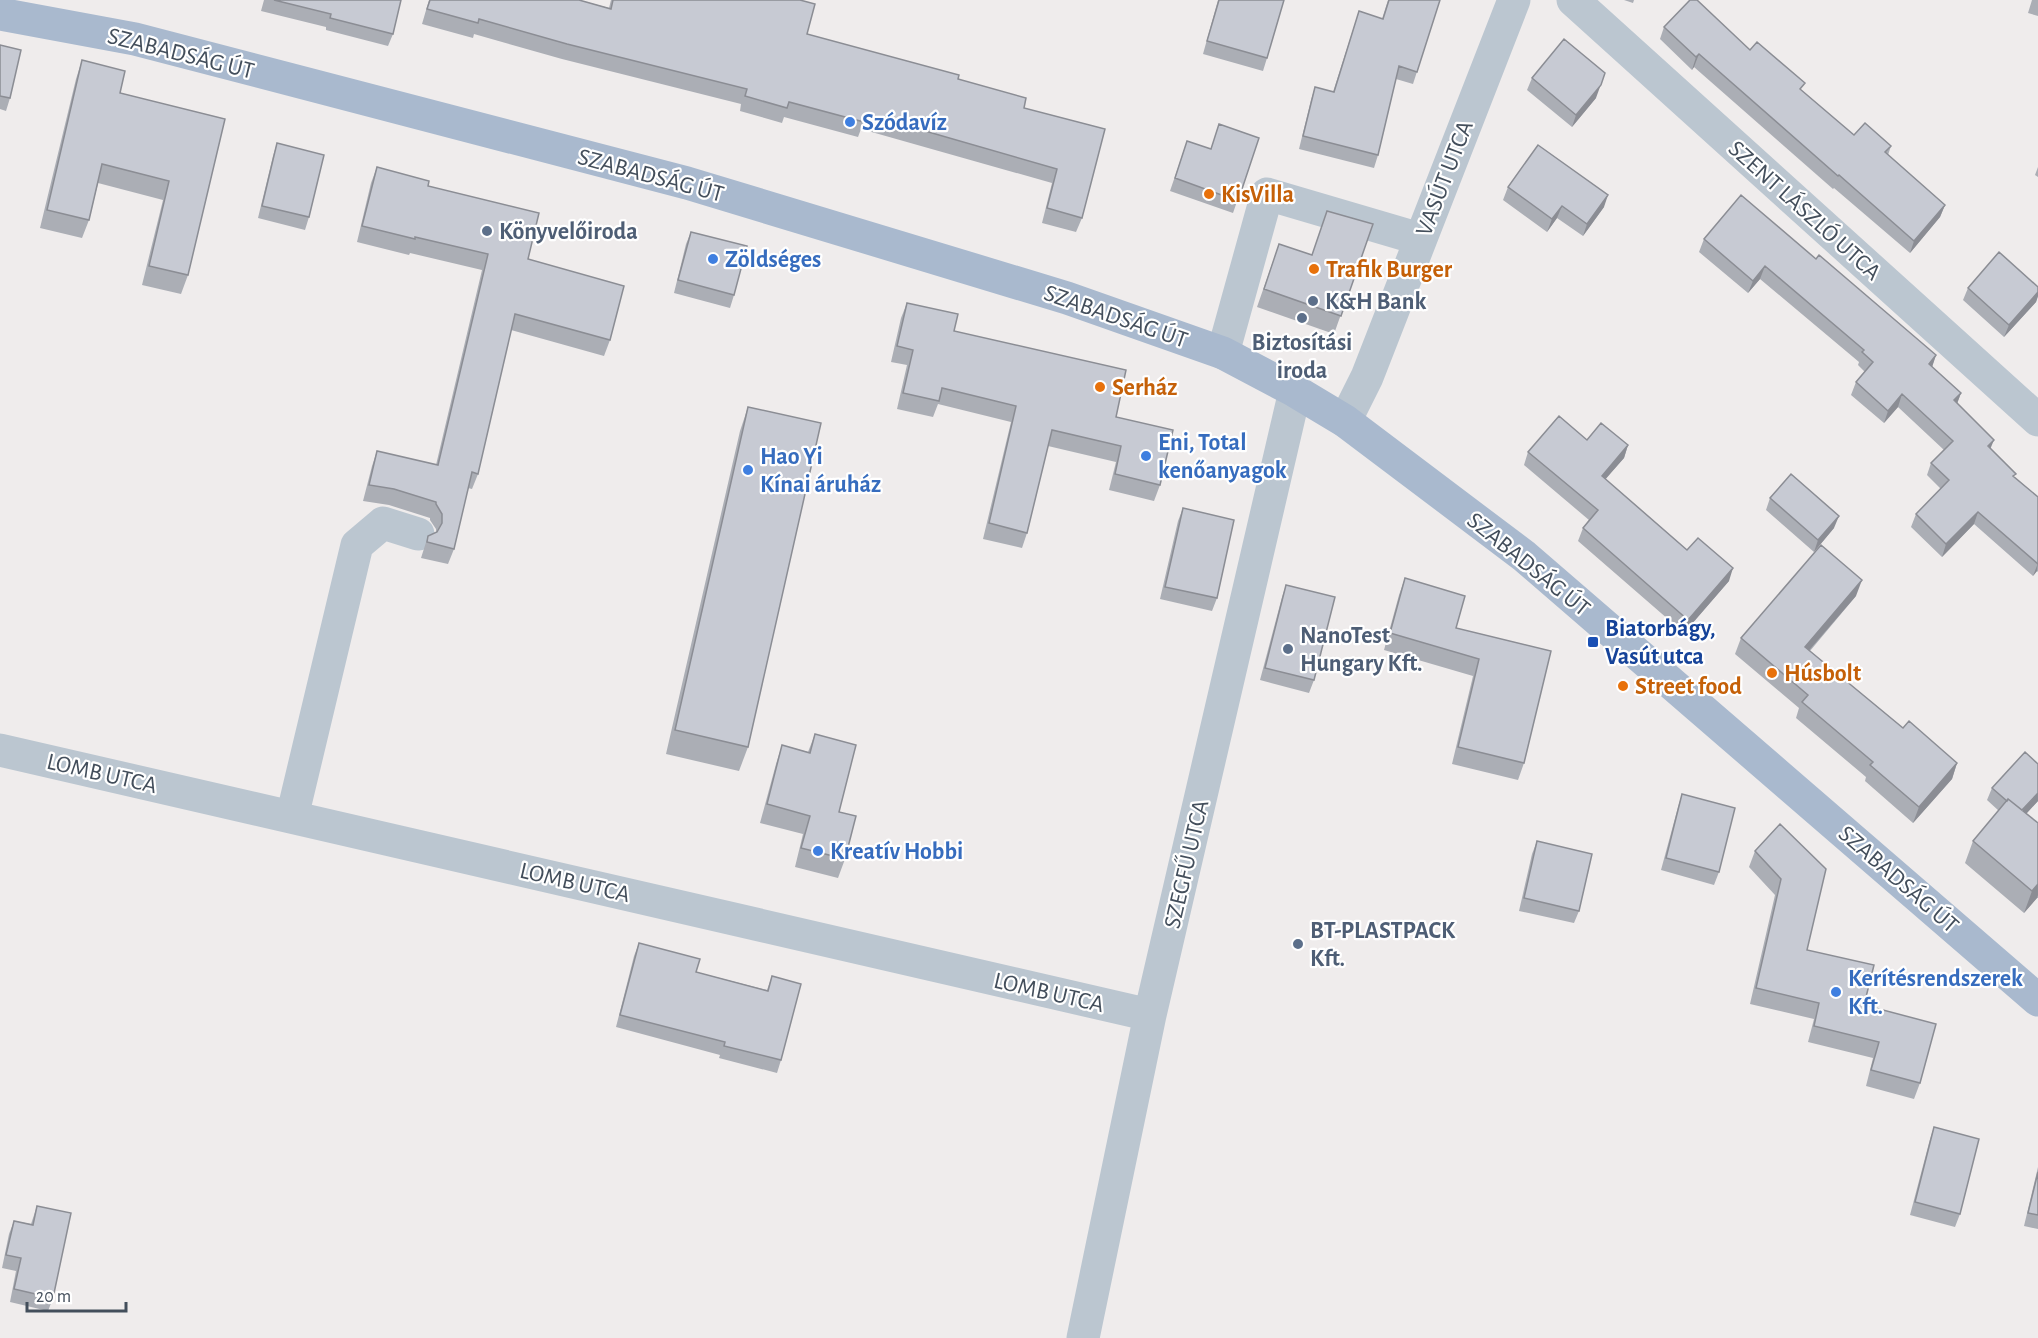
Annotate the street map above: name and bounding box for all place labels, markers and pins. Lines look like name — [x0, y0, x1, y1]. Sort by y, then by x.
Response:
place label: Szódavíz — [862, 111, 947, 135]
marker: Szódavíz — [843, 115, 857, 129]
place label: KisVilla — [1221, 183, 1294, 207]
marker: KisVilla — [1202, 187, 1216, 201]
place label: Könyvelőiroda — [499, 220, 638, 244]
marker: Könyvelőiroda — [480, 224, 494, 238]
place label: Zöldséges — [725, 248, 821, 272]
marker: Zöldséges — [706, 252, 720, 266]
place label: Trafik Burger — [1326, 258, 1453, 282]
marker: Trafik Burger — [1307, 262, 1321, 276]
place label: K&H Bank — [1325, 290, 1426, 314]
marker: K&H Bank — [1306, 294, 1320, 308]
marker: Biztosítási iroda — [1295, 311, 1309, 325]
place label: Biztosítási iroda — [1252, 331, 1352, 383]
place label: Serház — [1112, 376, 1178, 400]
marker: Serház — [1093, 380, 1107, 394]
place label: Eni, Total kenőanyagok — [1158, 431, 1287, 483]
place label: Hao Yi Kínai áruház — [760, 445, 881, 497]
marker: Eni, Total kenőanyagok — [1139, 449, 1153, 463]
marker: Hao Yi Kínai áruház — [741, 463, 755, 477]
place label: Biatorbágy, Vasút utca — [1605, 617, 1715, 669]
place label: NanoTest Hungary Kft. — [1300, 624, 1423, 676]
marker: Biatorbágy, Vasút utca — [1586, 635, 1600, 649]
marker: NanoTest Hungary Kft. — [1281, 642, 1295, 656]
place label: Húsbolt — [1784, 662, 1861, 686]
marker: Húsbolt — [1765, 666, 1779, 680]
place label: Street food — [1635, 675, 1742, 699]
marker: Street food — [1616, 679, 1630, 693]
place label: Kreatív Hobbi — [830, 840, 963, 864]
marker: Kreatív Hobbi — [811, 844, 825, 858]
place label: BT-PLASTPACK Kft. — [1310, 919, 1456, 971]
marker: BT-PLASTPACK Kft. — [1291, 937, 1305, 951]
place label: Kerítésrendszerek Kft. — [1848, 967, 2023, 1019]
marker: Kerítésrendszerek Kft. — [1829, 985, 1843, 999]

